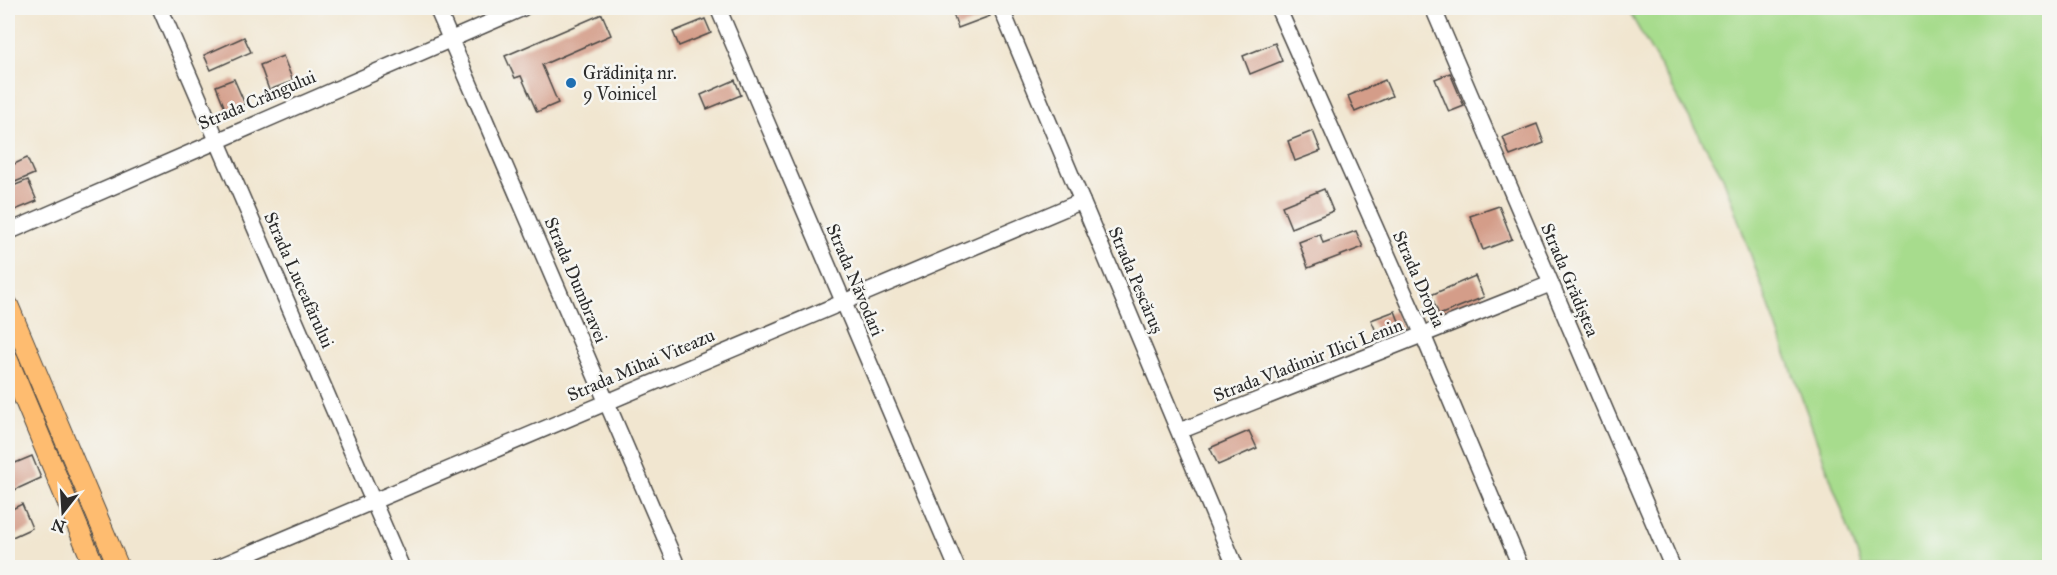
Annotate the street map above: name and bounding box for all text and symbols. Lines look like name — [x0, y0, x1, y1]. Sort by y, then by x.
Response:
place label: Grădinița nr. 9 Voinicel — [583, 62, 677, 105]
street label: Strada Crângului — [195, 65, 319, 136]
marker: Grădinița nr. 9 Voinicel — [564, 76, 578, 90]
street label: Strada Luceafărului — [259, 209, 339, 351]
street label: Strada Dumbravei — [540, 214, 612, 346]
street label: Strada Năvodari — [821, 220, 889, 340]
street label: Strada Grădiștea — [1536, 220, 1604, 340]
street label: Strada Pescăruș — [1104, 223, 1168, 337]
street label: Strada Dropia — [1388, 227, 1450, 331]
street label: Strada Vladimir Ilici Lenin — [1210, 314, 1406, 406]
street label: Strada Mihai Viteazu — [564, 324, 719, 406]
north arrow — [33, 482, 93, 542]
text: N — [49, 515, 68, 537]

